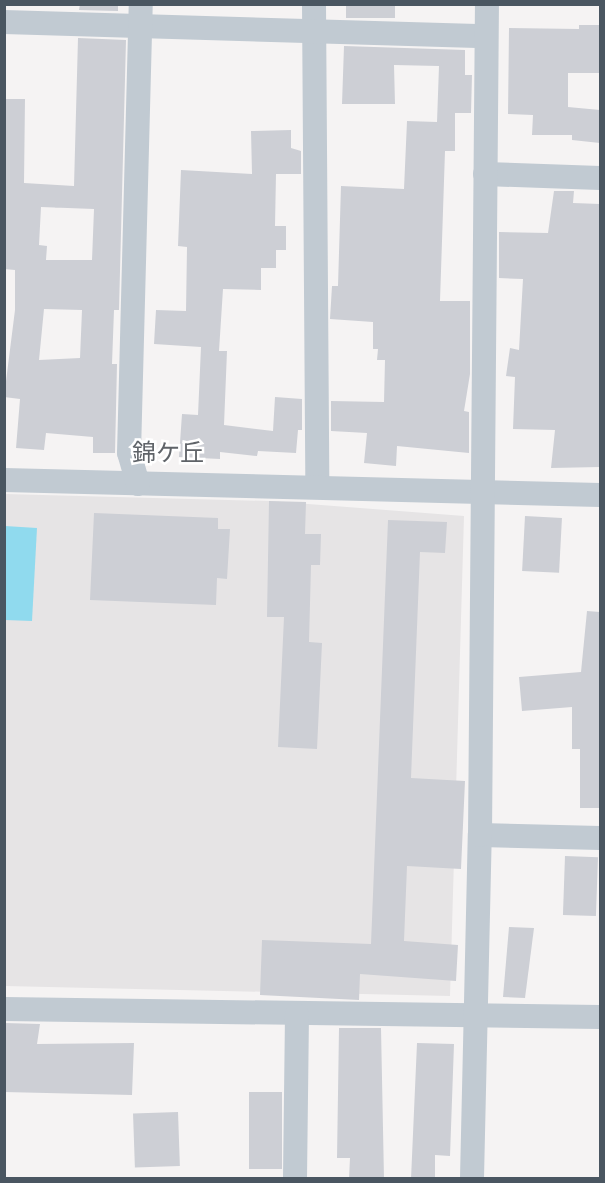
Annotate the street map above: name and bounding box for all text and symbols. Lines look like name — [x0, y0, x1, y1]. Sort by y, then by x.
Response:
district label: 錦ケ丘 — [132, 440, 204, 468]

